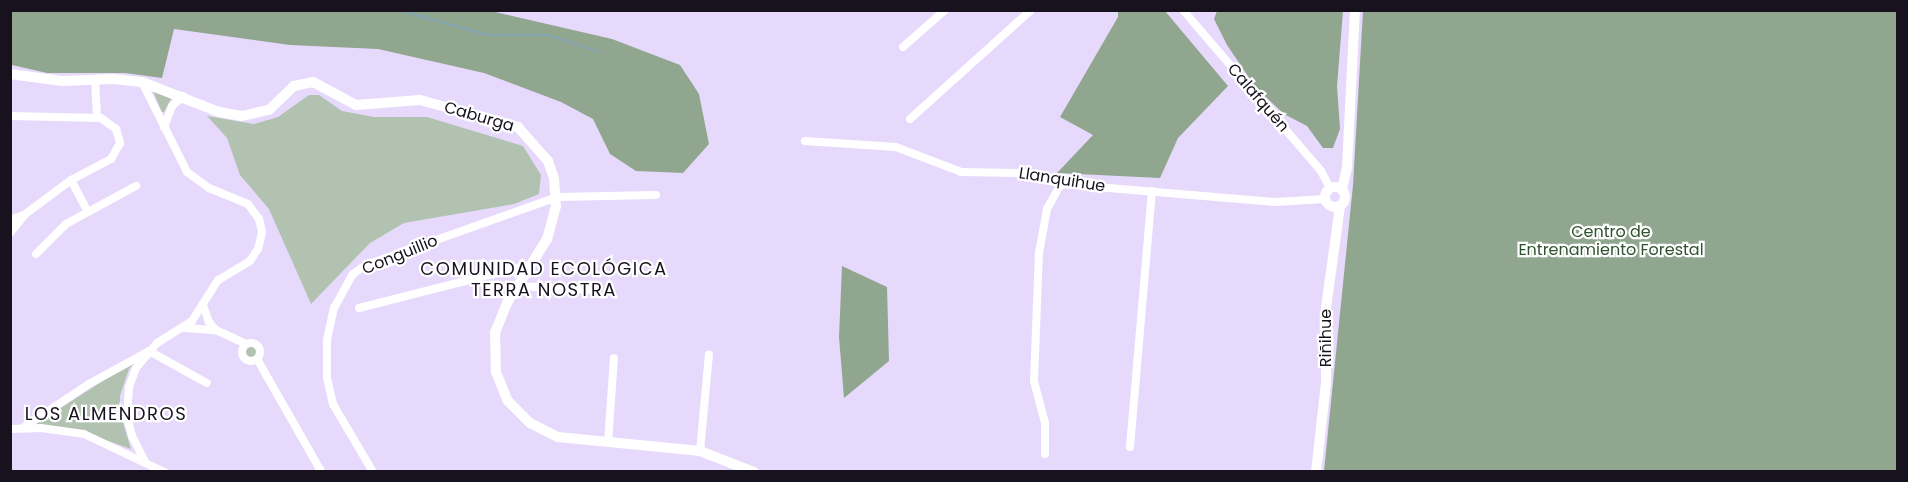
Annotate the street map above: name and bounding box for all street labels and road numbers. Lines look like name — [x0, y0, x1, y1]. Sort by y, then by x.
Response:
street label: Calafquén — [1223, 60, 1293, 136]
street label: Caburga — [442, 98, 516, 136]
street label: Llanquihue — [1017, 164, 1107, 196]
street label: Conguillio — [359, 231, 441, 279]
street label: Riñihue — [1316, 309, 1336, 367]

